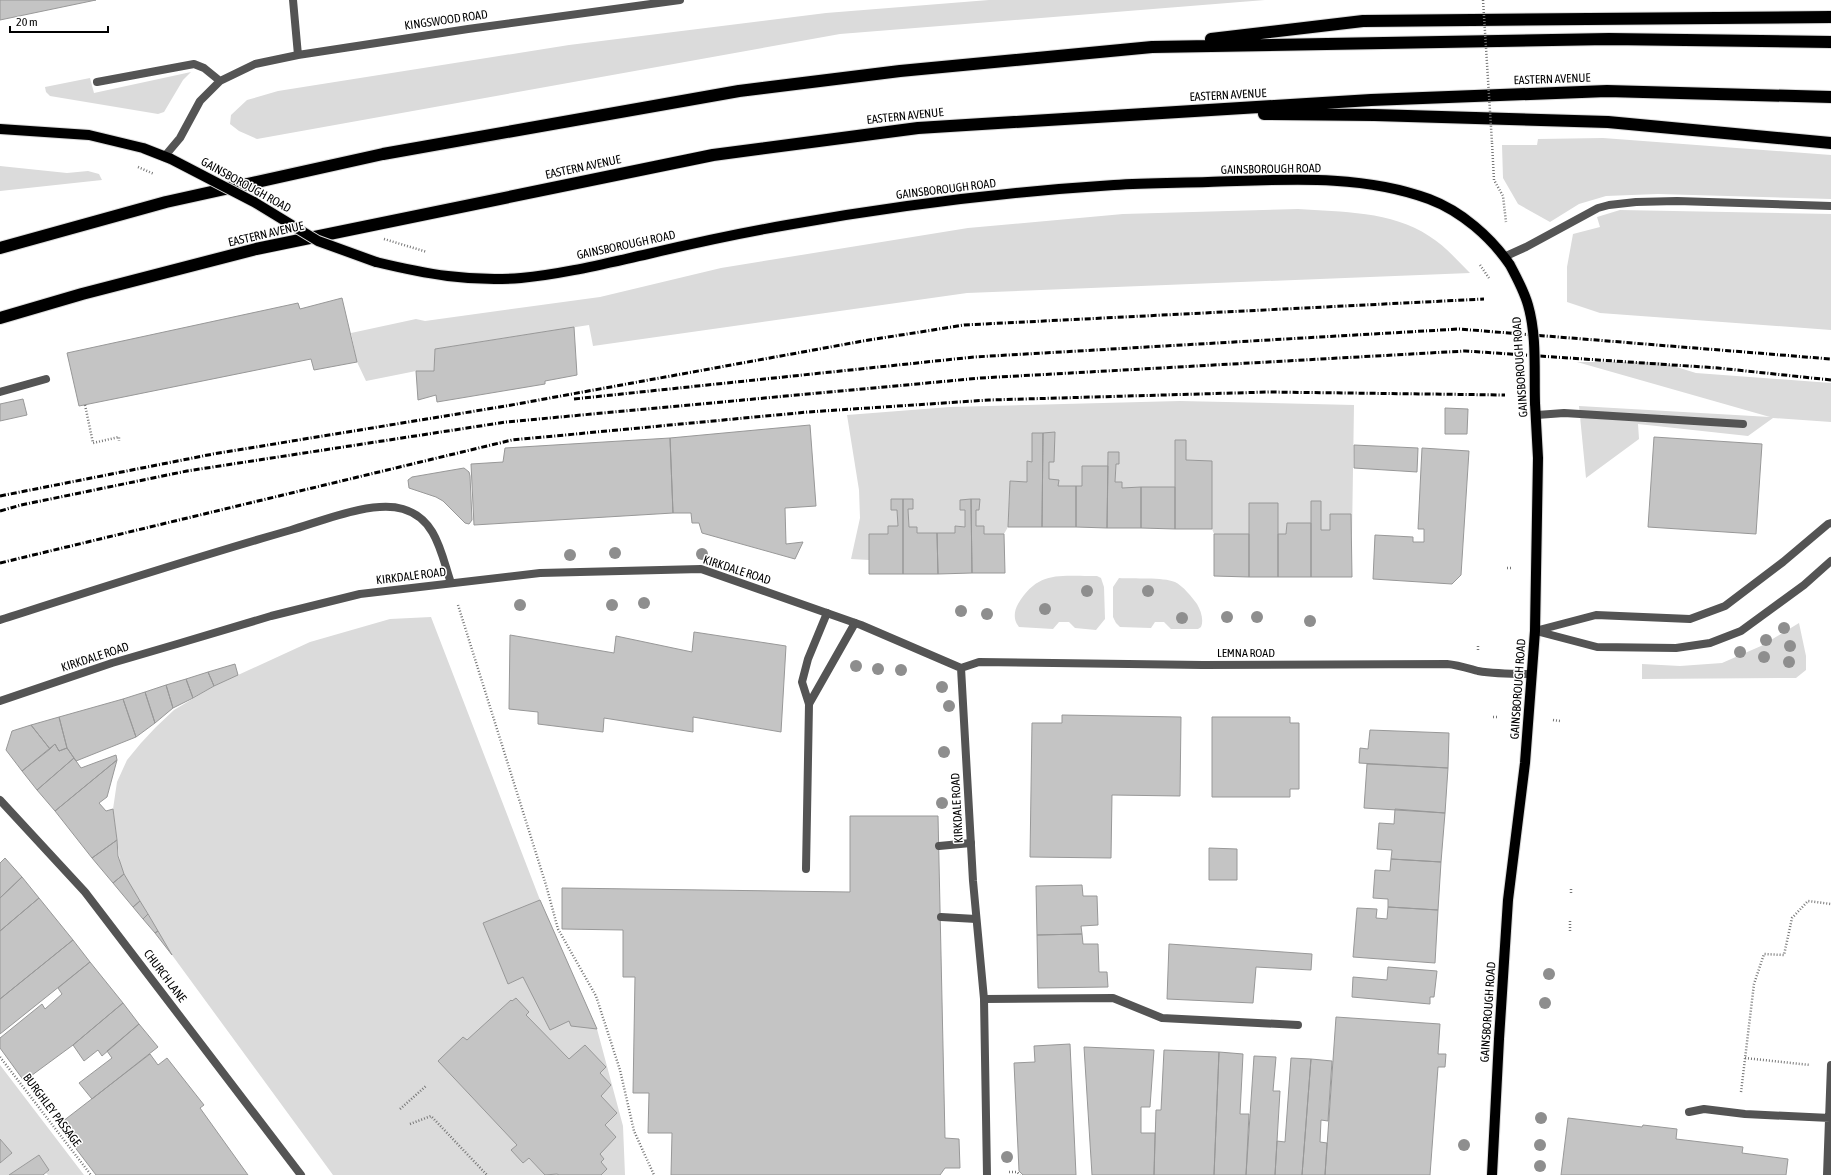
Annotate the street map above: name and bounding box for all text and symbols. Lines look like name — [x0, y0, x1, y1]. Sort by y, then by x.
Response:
street label: KINGSWOOD ROAD — [403, 7, 489, 33]
scale bar — [10, 8, 108, 34]
text: 20 m — [16, 15, 38, 29]
street label: EASTERN AVENUE — [1513, 71, 1591, 87]
street label: EASTERN AVENUE — [1189, 86, 1267, 104]
street label: EASTERN AVENUE — [866, 105, 944, 127]
street label: EASTERN AVENUE — [544, 152, 622, 182]
street label: GAINSBOROUGH ROAD — [199, 155, 294, 216]
street label: GAINSBOROUGH ROAD — [1221, 161, 1322, 177]
street label: GAINSBOROUGH ROAD — [895, 176, 997, 202]
street label: EASTERN AVENUE — [227, 219, 305, 249]
street label: GAINSBOROUGH ROAD — [575, 228, 677, 262]
street label: GAINSBOROUGH ROAD — [1509, 316, 1530, 418]
street label: KIRKDALE ROAD — [701, 552, 773, 588]
street label: KIRKDALE ROAD — [375, 565, 447, 587]
street label: GAINSBOROUGH ROAD — [1508, 638, 1529, 740]
street label: KIRKDALE ROAD — [59, 639, 131, 675]
street label: LEMNA ROAD — [1217, 646, 1275, 660]
street label: KIRKDALE ROAD — [948, 772, 966, 843]
street label: CHURCH LANE — [141, 947, 189, 1005]
street label: GAINSBOROUGH ROAD — [1478, 961, 1499, 1063]
street label: BURGHLEY PASSAGE — [20, 1071, 84, 1149]

